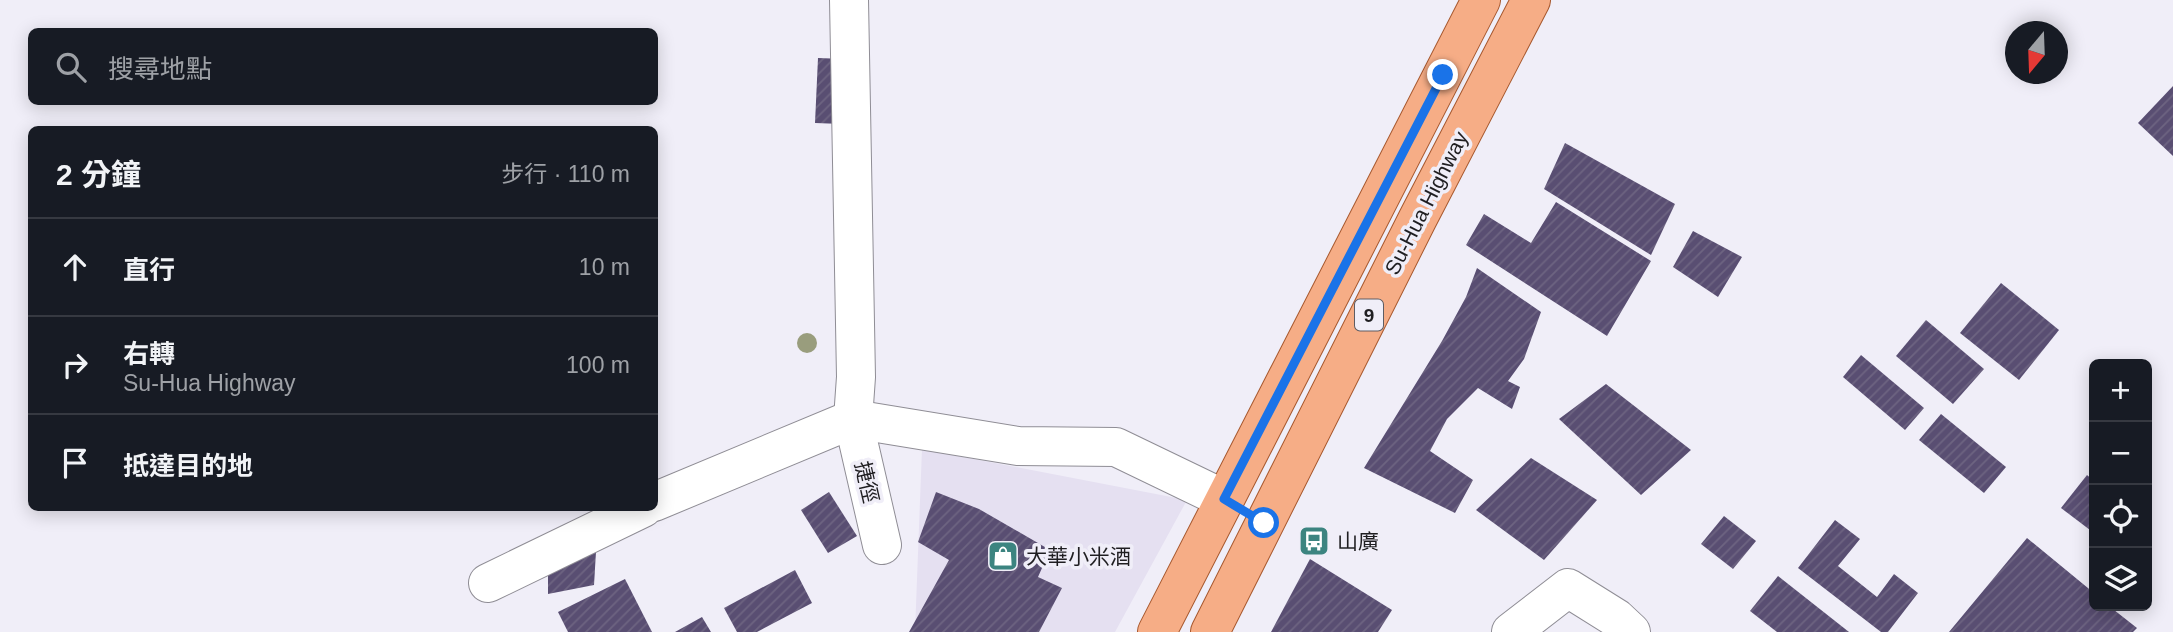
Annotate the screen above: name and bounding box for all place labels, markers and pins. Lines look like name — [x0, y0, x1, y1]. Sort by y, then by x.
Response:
bus stop icon: 山廣 — [1297, 524, 1331, 558]
place label: 山廣 — [1337, 530, 1379, 553]
shop icon: 大華小米酒 — [986, 539, 1020, 573]
place label: 大華小米酒 — [1026, 545, 1131, 568]

